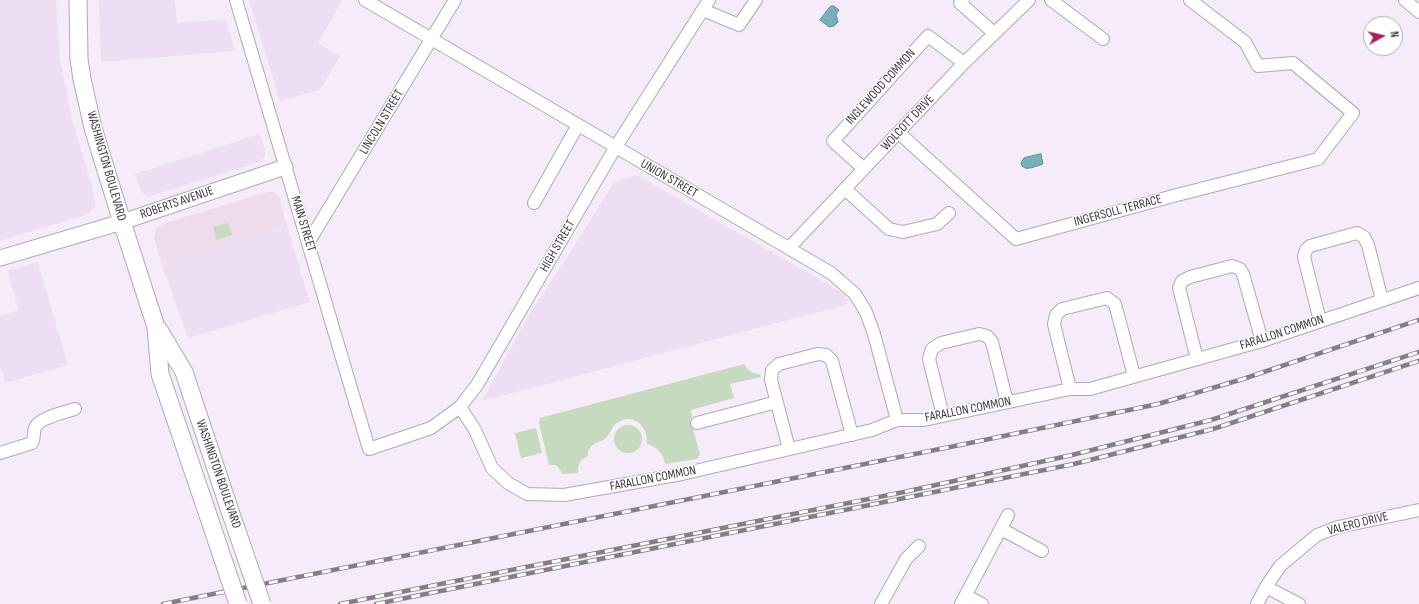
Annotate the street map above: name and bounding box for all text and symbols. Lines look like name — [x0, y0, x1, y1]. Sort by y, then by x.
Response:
north arrow — [1363, 16, 1403, 56]
text: N — [1388, 31, 1401, 38]
street label: INGLEWOOD COMMON — [843, 46, 919, 128]
street label: LINCOLN STREET — [357, 87, 407, 157]
street label: WOLCOTT DRIVE — [878, 92, 938, 154]
street label: WASHINGTON BOULEVARD — [83, 109, 129, 223]
street label: UNION STREET — [638, 156, 700, 202]
street label: ROBERTS AVENUE — [138, 183, 216, 223]
street label: INGERSOLL TERRACE — [1072, 192, 1164, 230]
street label: MAIN STREET — [287, 194, 319, 254]
street label: HIGH STREET — [537, 217, 579, 275]
street label: FARALLON COMMON — [1238, 312, 1326, 354]
street label: FARALLON COMMON — [924, 394, 1012, 426]
street label: WASHINGTON BOULEVARD — [192, 418, 244, 530]
street label: FARALLON COMMON — [609, 463, 697, 495]
street label: VALERO DRIVE — [1326, 509, 1390, 539]

